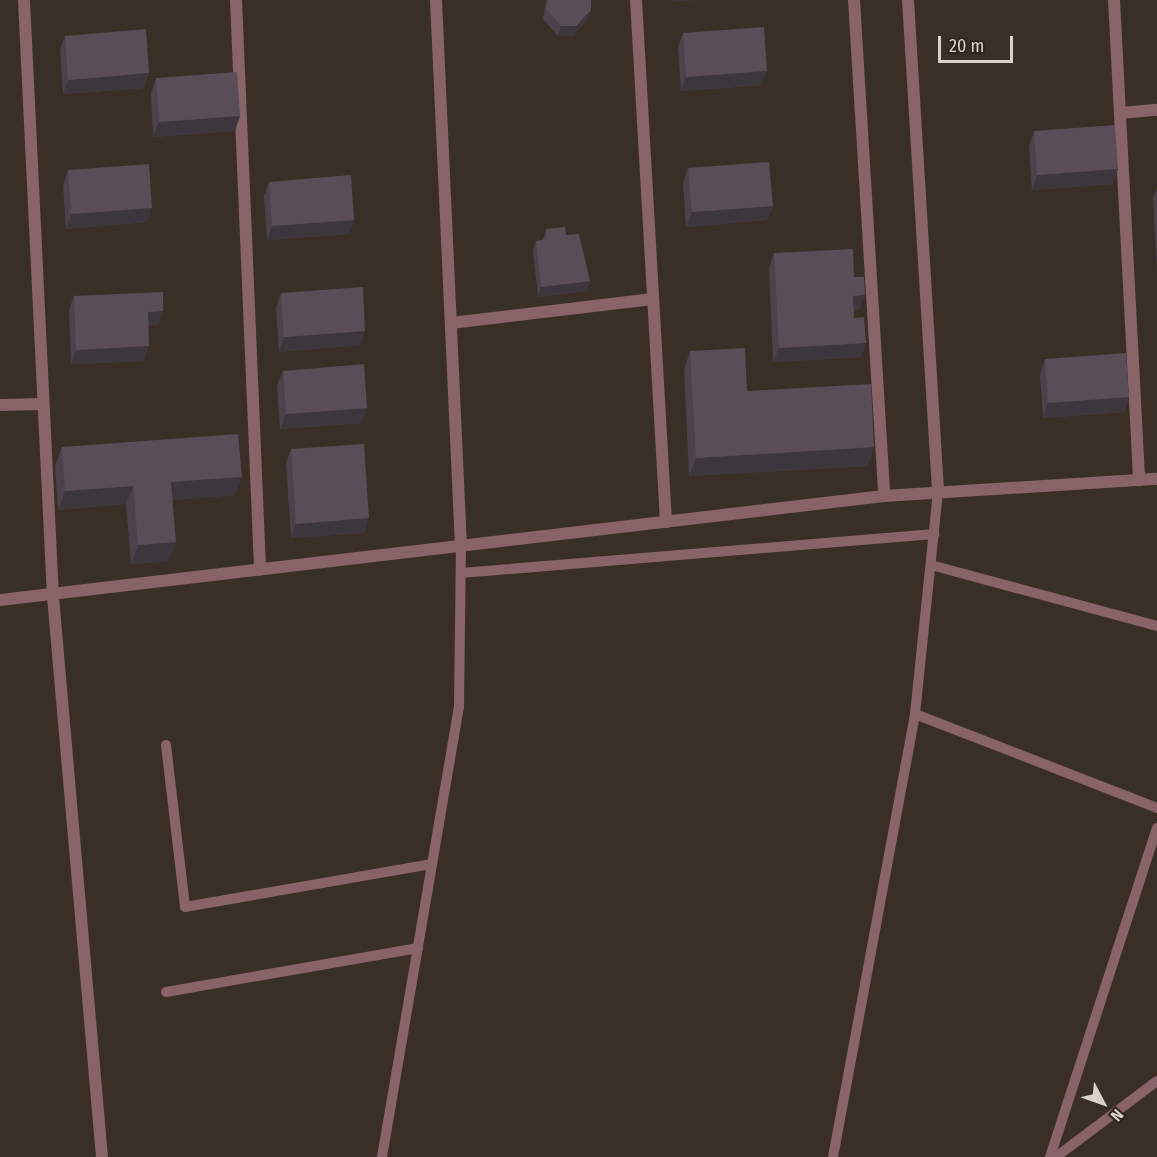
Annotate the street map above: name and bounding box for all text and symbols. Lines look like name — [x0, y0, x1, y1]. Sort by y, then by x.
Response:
scale bar — [941, 24, 1016, 62]
text: 20 m — [949, 35, 984, 57]
north arrow — [1073, 1073, 1133, 1133]
text: N — [1107, 1105, 1127, 1125]

